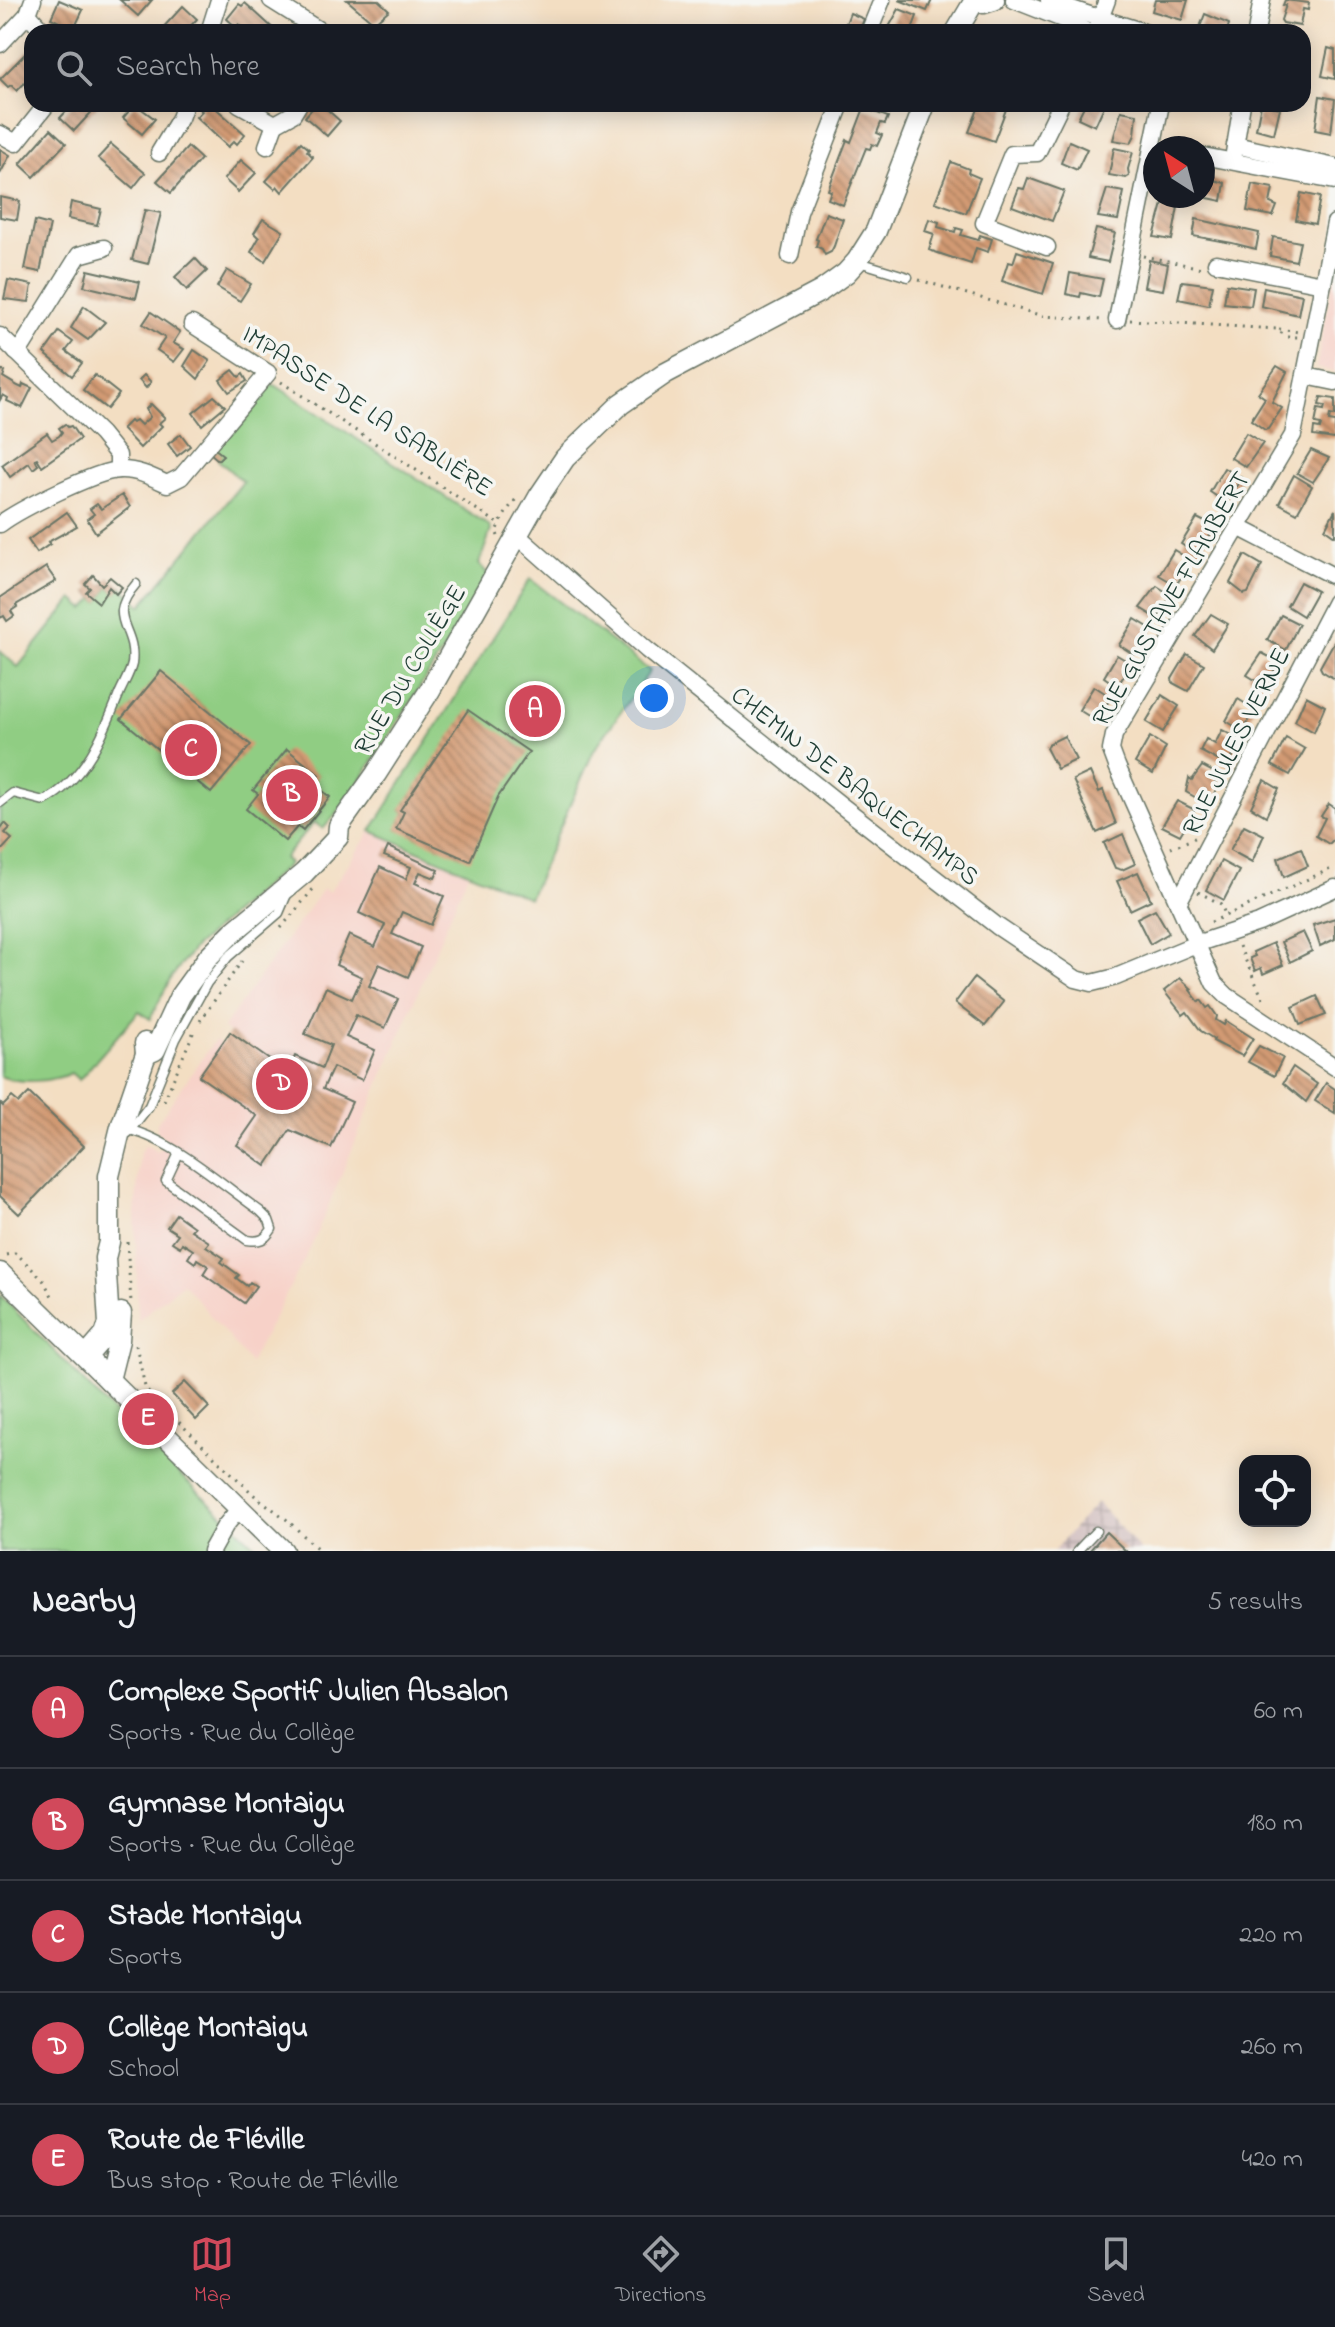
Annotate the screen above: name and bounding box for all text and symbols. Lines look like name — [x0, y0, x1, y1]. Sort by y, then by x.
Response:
search box — [24, 24, 1311, 112]
icon: search — [52, 46, 96, 90]
text: Search here — [116, 46, 260, 90]
north arrow — [1143, 136, 1215, 208]
street label: IMPASSE DE LA SABLIÈRE — [233, 317, 499, 508]
street label: RUE GUSTAVE FLAUBERT — [1084, 465, 1261, 734]
street label: RUE DU COLLÈGE — [346, 578, 477, 763]
street label: RUE JULES VERNE — [1174, 642, 1301, 843]
your location — [634, 678, 674, 718]
street label: CHEMIN DE BAQUECHAMPS — [722, 678, 986, 897]
pin: A — [509, 681, 561, 741]
pin: C — [165, 720, 217, 780]
pin: B — [266, 765, 318, 825]
pin: D — [256, 1054, 308, 1114]
pin: E — [122, 1389, 174, 1449]
map controls — [1239, 1455, 1311, 1527]
button: locate — [1239, 1455, 1311, 1527]
text: Nearby — [32, 1578, 136, 1628]
text: 5 results — [1208, 1584, 1303, 1622]
text: Complexe Sportif Julien Absalon — [108, 1671, 508, 1715]
text: A — [50, 1693, 66, 1731]
text: 60 m — [1254, 1693, 1303, 1731]
text: Sports · Rue du Collège — [108, 1715, 355, 1753]
text: Gymnase Montaigu — [108, 1783, 345, 1827]
text: B — [49, 1805, 67, 1843]
text: 180 m — [1247, 1805, 1303, 1843]
text: Sports · Rue du Collège — [108, 1827, 355, 1865]
text: Stade Montaigu — [108, 1895, 302, 1939]
text: C — [51, 1917, 65, 1955]
text: 220 m — [1239, 1917, 1303, 1955]
text: Sports — [108, 1939, 182, 1977]
text: Collège Montaigu — [108, 2007, 308, 2051]
text: D — [48, 2029, 68, 2067]
text: 260 m — [1241, 2029, 1303, 2067]
text: School — [108, 2051, 179, 2089]
text: Route de Fléville — [108, 2119, 305, 2163]
text: E — [50, 2141, 66, 2179]
text: 420 m — [1241, 2141, 1303, 2179]
text: Bus stop · Route de Fléville — [108, 2163, 399, 2201]
tab: Map — [190, 2232, 234, 2312]
tab: Directions — [615, 2232, 706, 2312]
tab: Saved — [1087, 2232, 1145, 2312]

